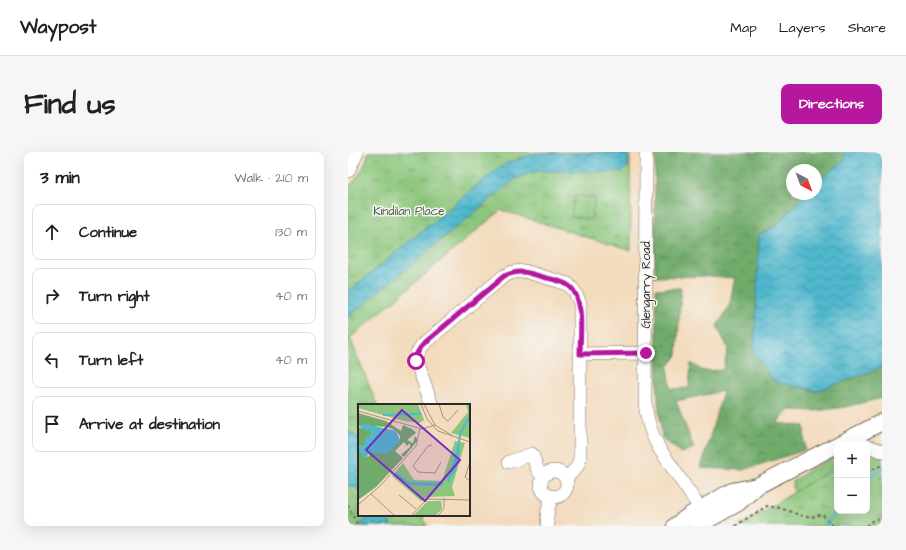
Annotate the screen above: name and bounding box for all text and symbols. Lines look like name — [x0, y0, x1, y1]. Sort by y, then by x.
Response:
text: Waypost — [20, 14, 96, 41]
text: Map — [730, 18, 757, 38]
text: Layers — [779, 18, 826, 38]
text: Share — [848, 18, 886, 38]
button: Directions — [781, 84, 882, 124]
text: Find us — [24, 85, 115, 124]
north arrow — [786, 164, 822, 200]
text: 3 min — [40, 166, 80, 190]
text: Walk · 210 m — [234, 169, 308, 187]
park label: Kindilan Place — [373, 203, 445, 220]
icon: ahead — [41, 221, 63, 243]
text: Continue — [79, 222, 137, 243]
text: 130 m — [275, 223, 307, 241]
street label: Glengarry Road — [638, 241, 656, 329]
icon: right — [41, 285, 63, 307]
text: Turn right — [79, 286, 150, 307]
text: 40 m — [275, 287, 307, 305]
route end — [637, 344, 655, 362]
icon: left — [41, 349, 63, 371]
text: Turn left — [79, 350, 143, 371]
text: 40 m — [275, 351, 307, 369]
route start — [407, 352, 425, 370]
inset map — [358, 404, 470, 516]
icon: arrive — [41, 413, 63, 435]
text: Arrive at destination — [79, 414, 220, 435]
map controls — [834, 442, 870, 514]
button: + — [834, 442, 870, 478]
button: − — [834, 478, 870, 514]

